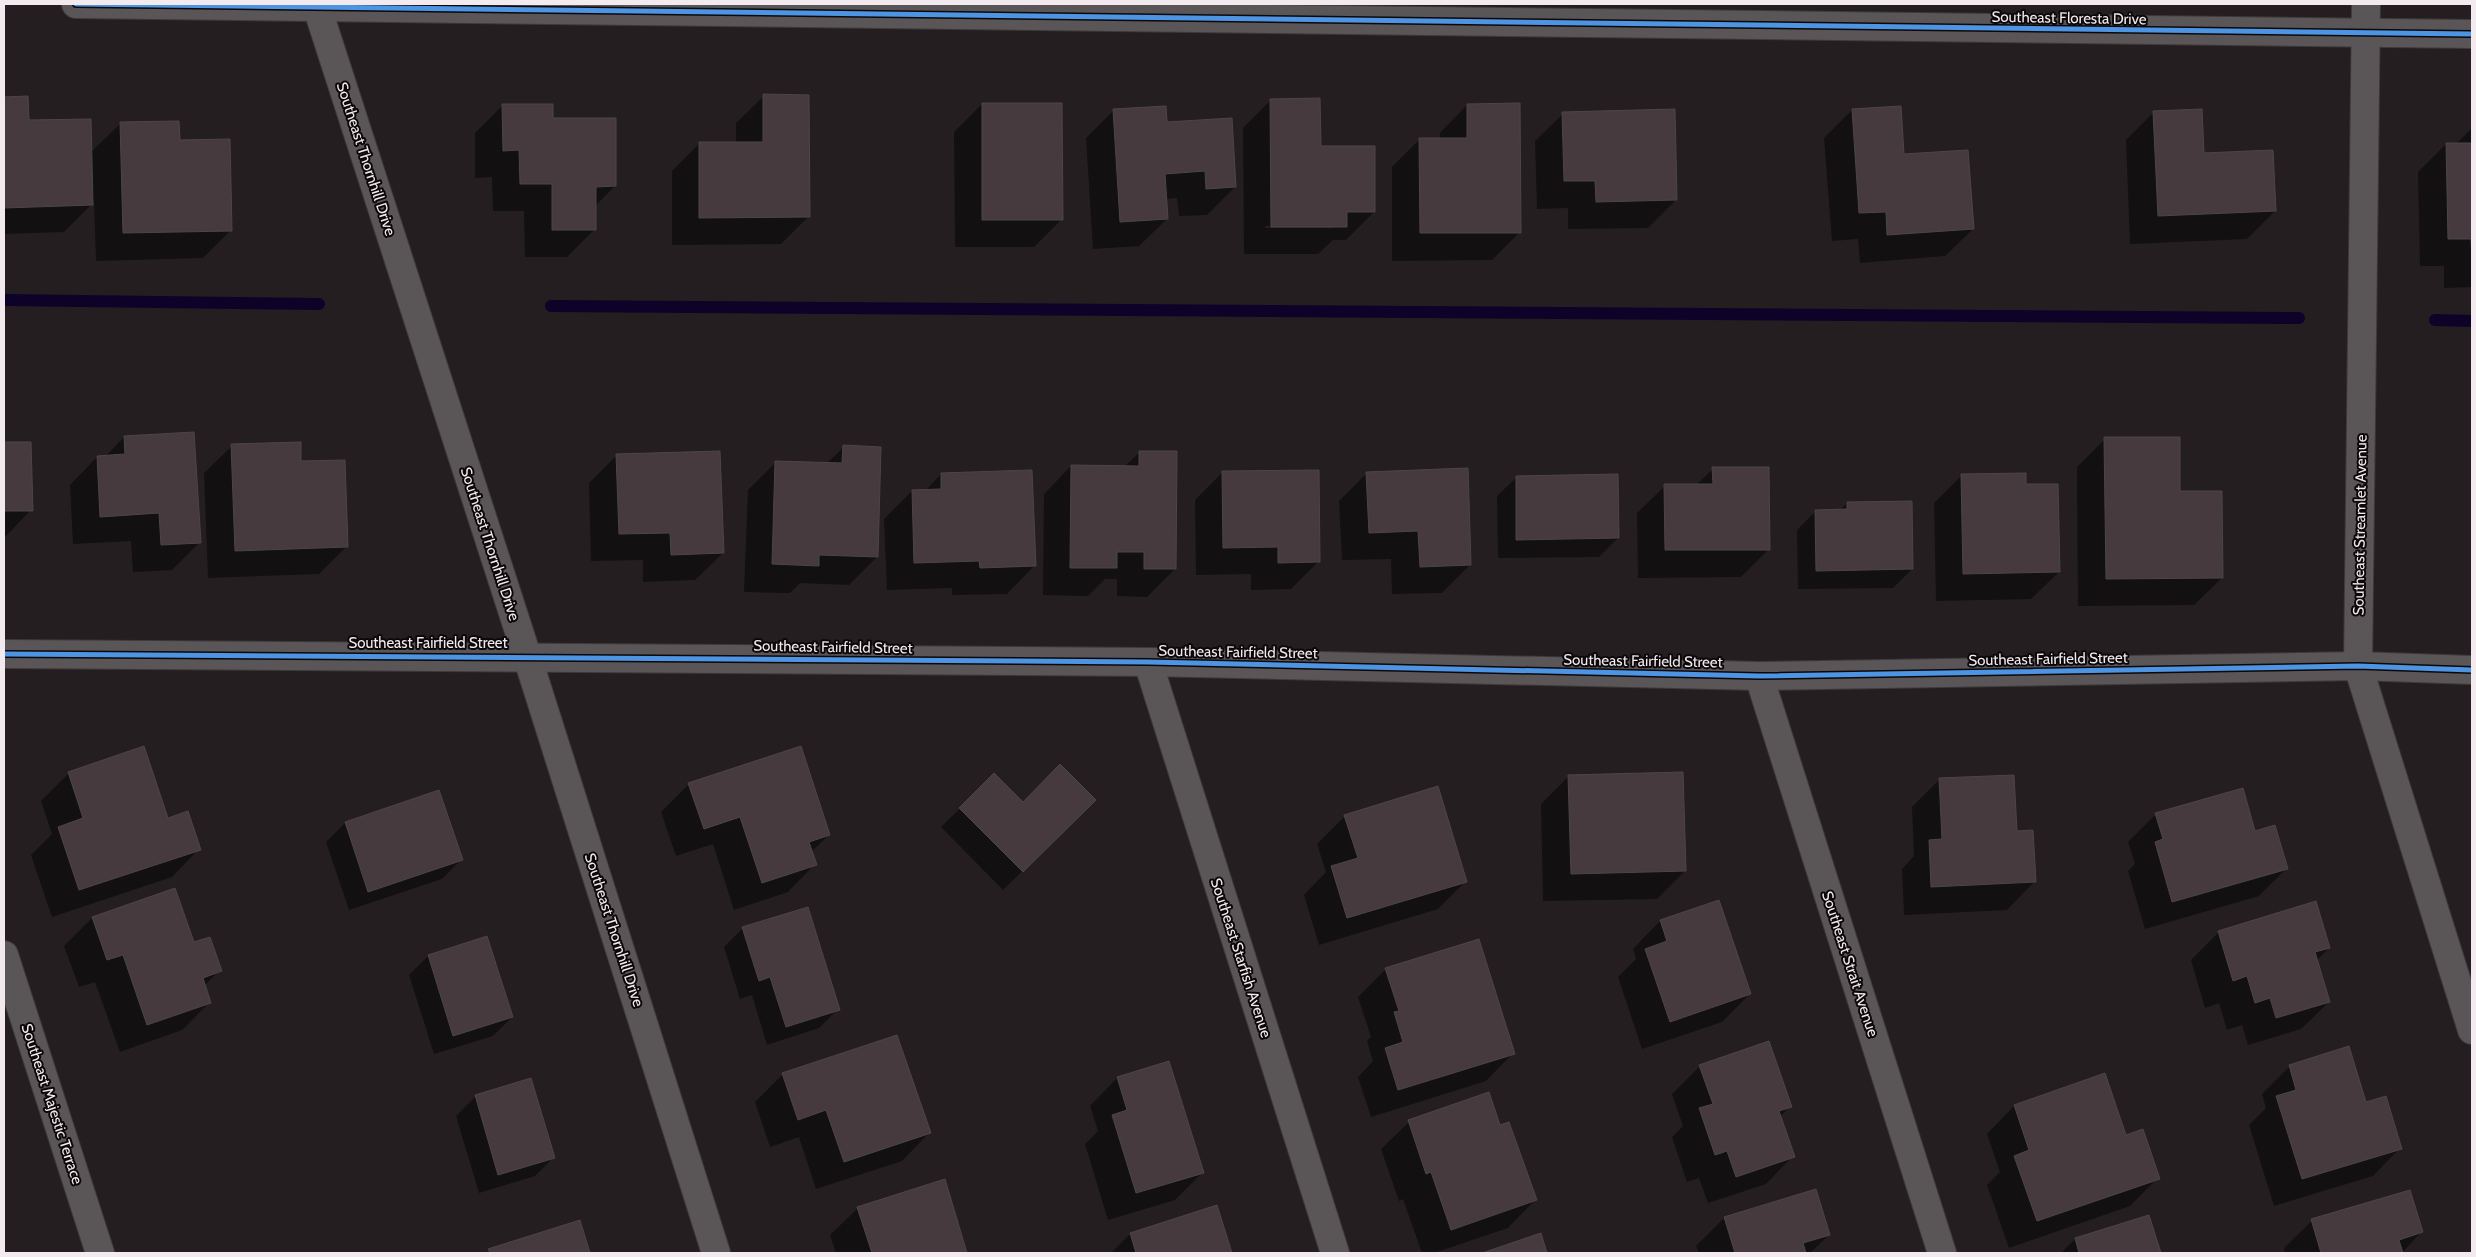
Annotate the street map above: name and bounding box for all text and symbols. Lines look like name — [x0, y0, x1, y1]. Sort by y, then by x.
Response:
street label: Southeast Floresta Drive — [1991, 8, 2147, 28]
street label: Southeast Thornhill Drive — [333, 80, 399, 238]
street label: Southeast Streamlet Avenue — [2349, 434, 2371, 616]
street label: Southeast Thornhill Drive — [457, 465, 523, 623]
street label: Southeast Fairfield Street — [348, 634, 508, 652]
street label: Southeast Fairfield Street — [753, 637, 913, 657]
street label: Southeast Fairfield Street — [1158, 642, 1318, 662]
street label: Southeast Fairfield Street — [1968, 649, 2128, 669]
street label: Southeast Fairfield Street — [1563, 651, 1723, 671]
street label: Southeast Thornhill Drive — [581, 851, 647, 1009]
street label: Southeast Starfish Avenue — [1207, 876, 1275, 1040]
street label: Southeast Strait Avenue — [1818, 889, 1882, 1039]
street label: Southeast Majestic Terrace — [18, 1021, 87, 1187]

